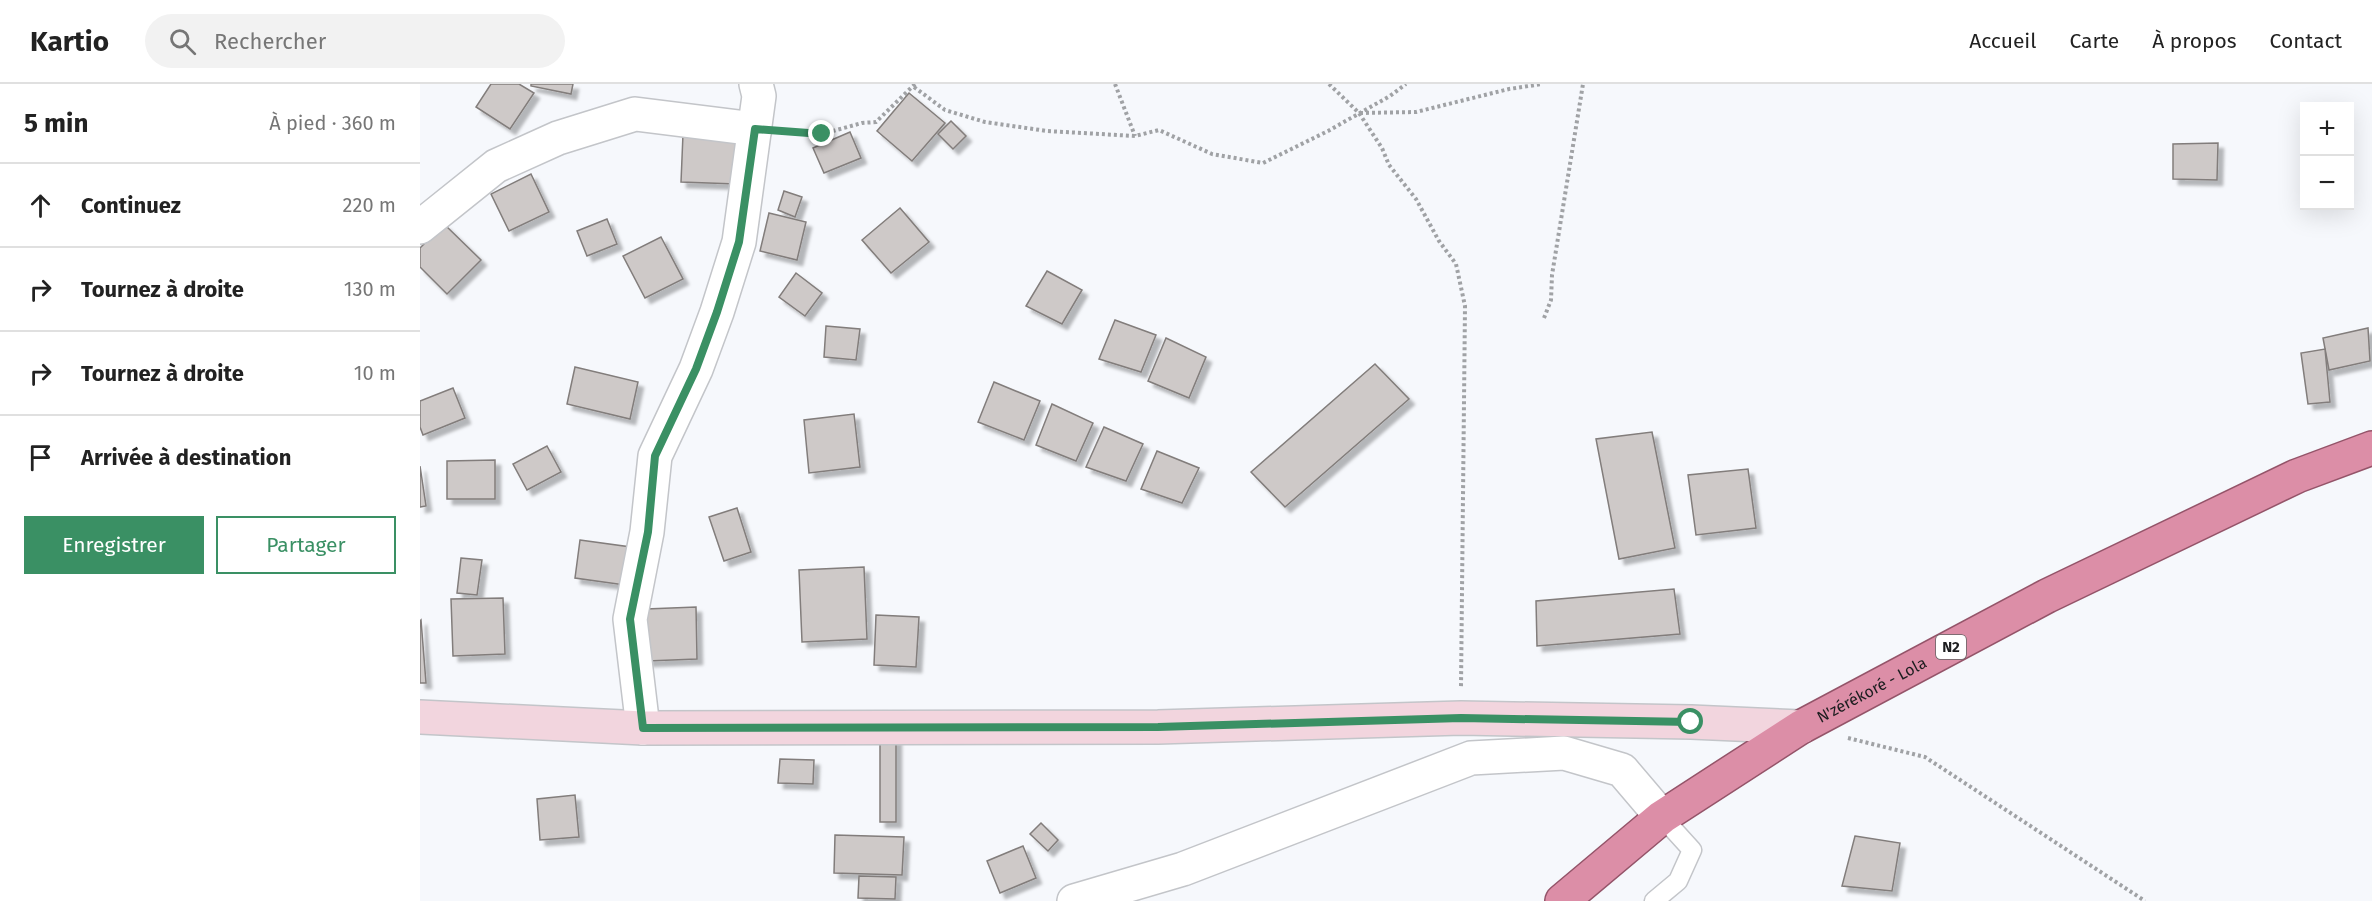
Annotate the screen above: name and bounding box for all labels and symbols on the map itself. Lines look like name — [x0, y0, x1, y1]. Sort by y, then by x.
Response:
route end — [808, 120, 834, 146]
road number: N2 — [1936, 635, 1966, 659]
street label: N'zérékoré - Lola — [1814, 653, 1930, 727]
route start — [1677, 708, 1703, 734]

